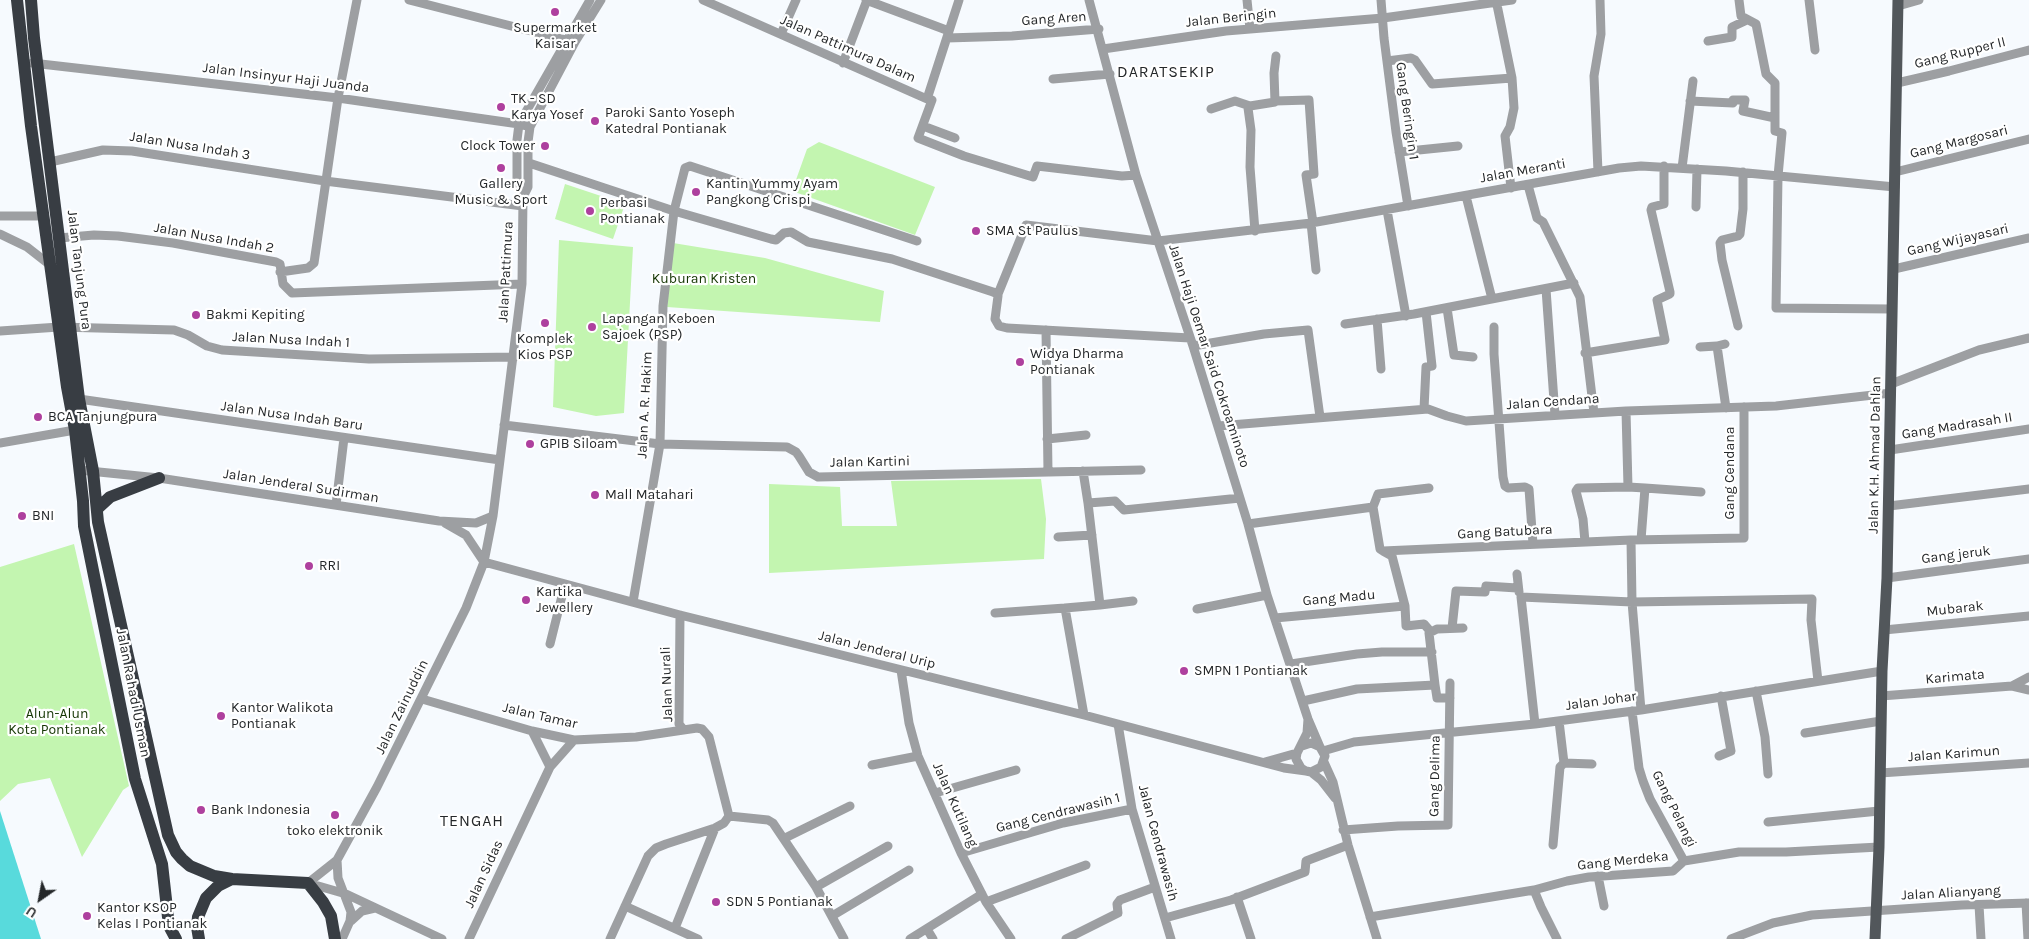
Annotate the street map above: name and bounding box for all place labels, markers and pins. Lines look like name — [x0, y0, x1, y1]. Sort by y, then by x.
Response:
marker: Supermarket Kaisar — [549, 6, 561, 18]
place label: Supermarket Kaisar — [513, 20, 597, 52]
place label: TK - SD Karya Yosef — [511, 91, 584, 124]
marker: TK - SD Karya Yosef — [495, 101, 507, 113]
place label: Paroki Santo Yoseph Katedral Pontianak — [605, 105, 735, 138]
marker: Paroki Santo Yoseph Katedral Pontianak — [589, 115, 601, 127]
place label: Clock Tower — [460, 138, 535, 154]
marker: Clock Tower — [539, 140, 551, 152]
marker: Gallery Music & Sport — [495, 162, 507, 174]
place label: Gallery Music & Sport — [454, 176, 548, 208]
place label: Kantin Yummy Ayam Pangkong Crispi — [706, 176, 838, 208]
marker: Kantin Yummy Ayam Pangkong Crispi — [690, 186, 702, 198]
place label: Perbasi Pontianak — [600, 195, 665, 228]
marker: Perbasi Pontianak — [584, 205, 596, 217]
place label: SMA St Paulus — [986, 223, 1078, 239]
marker: SMA St Paulus — [970, 225, 982, 237]
place label: Bakmi Kepiting — [206, 307, 305, 323]
marker: Bakmi Kepiting — [190, 309, 202, 321]
place label: Lapangan Keboen Sajoek (PSP) — [602, 311, 715, 344]
marker: Komplek Kios PSP — [539, 317, 551, 329]
marker: Lapangan Keboen Sajoek (PSP) — [586, 321, 598, 333]
place label: Komplek Kios PSP — [517, 331, 573, 364]
place label: Widya Dharma Pontianak — [1030, 346, 1124, 378]
marker: Widya Dharma Pontianak — [1014, 356, 1026, 368]
place label: BCA Tanjungpura — [48, 409, 157, 425]
marker: BCA Tanjungpura — [32, 411, 44, 423]
place label: GPIB Siloam — [540, 436, 618, 452]
marker: GPIB Siloam — [524, 438, 536, 450]
place label: Mall Matahari — [605, 487, 694, 503]
marker: Mall Matahari — [589, 489, 601, 501]
place label: BNI — [32, 508, 54, 524]
marker: BNI — [16, 510, 28, 522]
place label: RRI — [319, 558, 340, 574]
marker: RRI — [303, 560, 315, 572]
place label: Kartika Jewellery — [536, 584, 593, 616]
marker: Kartika Jewellery — [520, 594, 532, 606]
place label: SMPN 1 Pontianak — [1194, 663, 1308, 679]
marker: SMPN 1 Pontianak — [1178, 665, 1190, 677]
place label: Kantor Walikota Pontianak — [231, 700, 333, 732]
marker: Kantor Walikota Pontianak — [215, 710, 227, 722]
place label: Bank Indonesia — [211, 802, 310, 818]
marker: Bank Indonesia — [195, 804, 207, 816]
marker: toko elektronik — [329, 809, 341, 821]
place label: toko elektronik — [287, 823, 383, 839]
place label: SDN 5 Pontianak — [726, 894, 833, 910]
marker: SDN 5 Pontianak — [710, 896, 722, 908]
place label: Kantor KSOP Kelas I Pontianak — [97, 900, 207, 932]
marker: Kantor KSOP Kelas I Pontianak — [81, 910, 93, 922]

